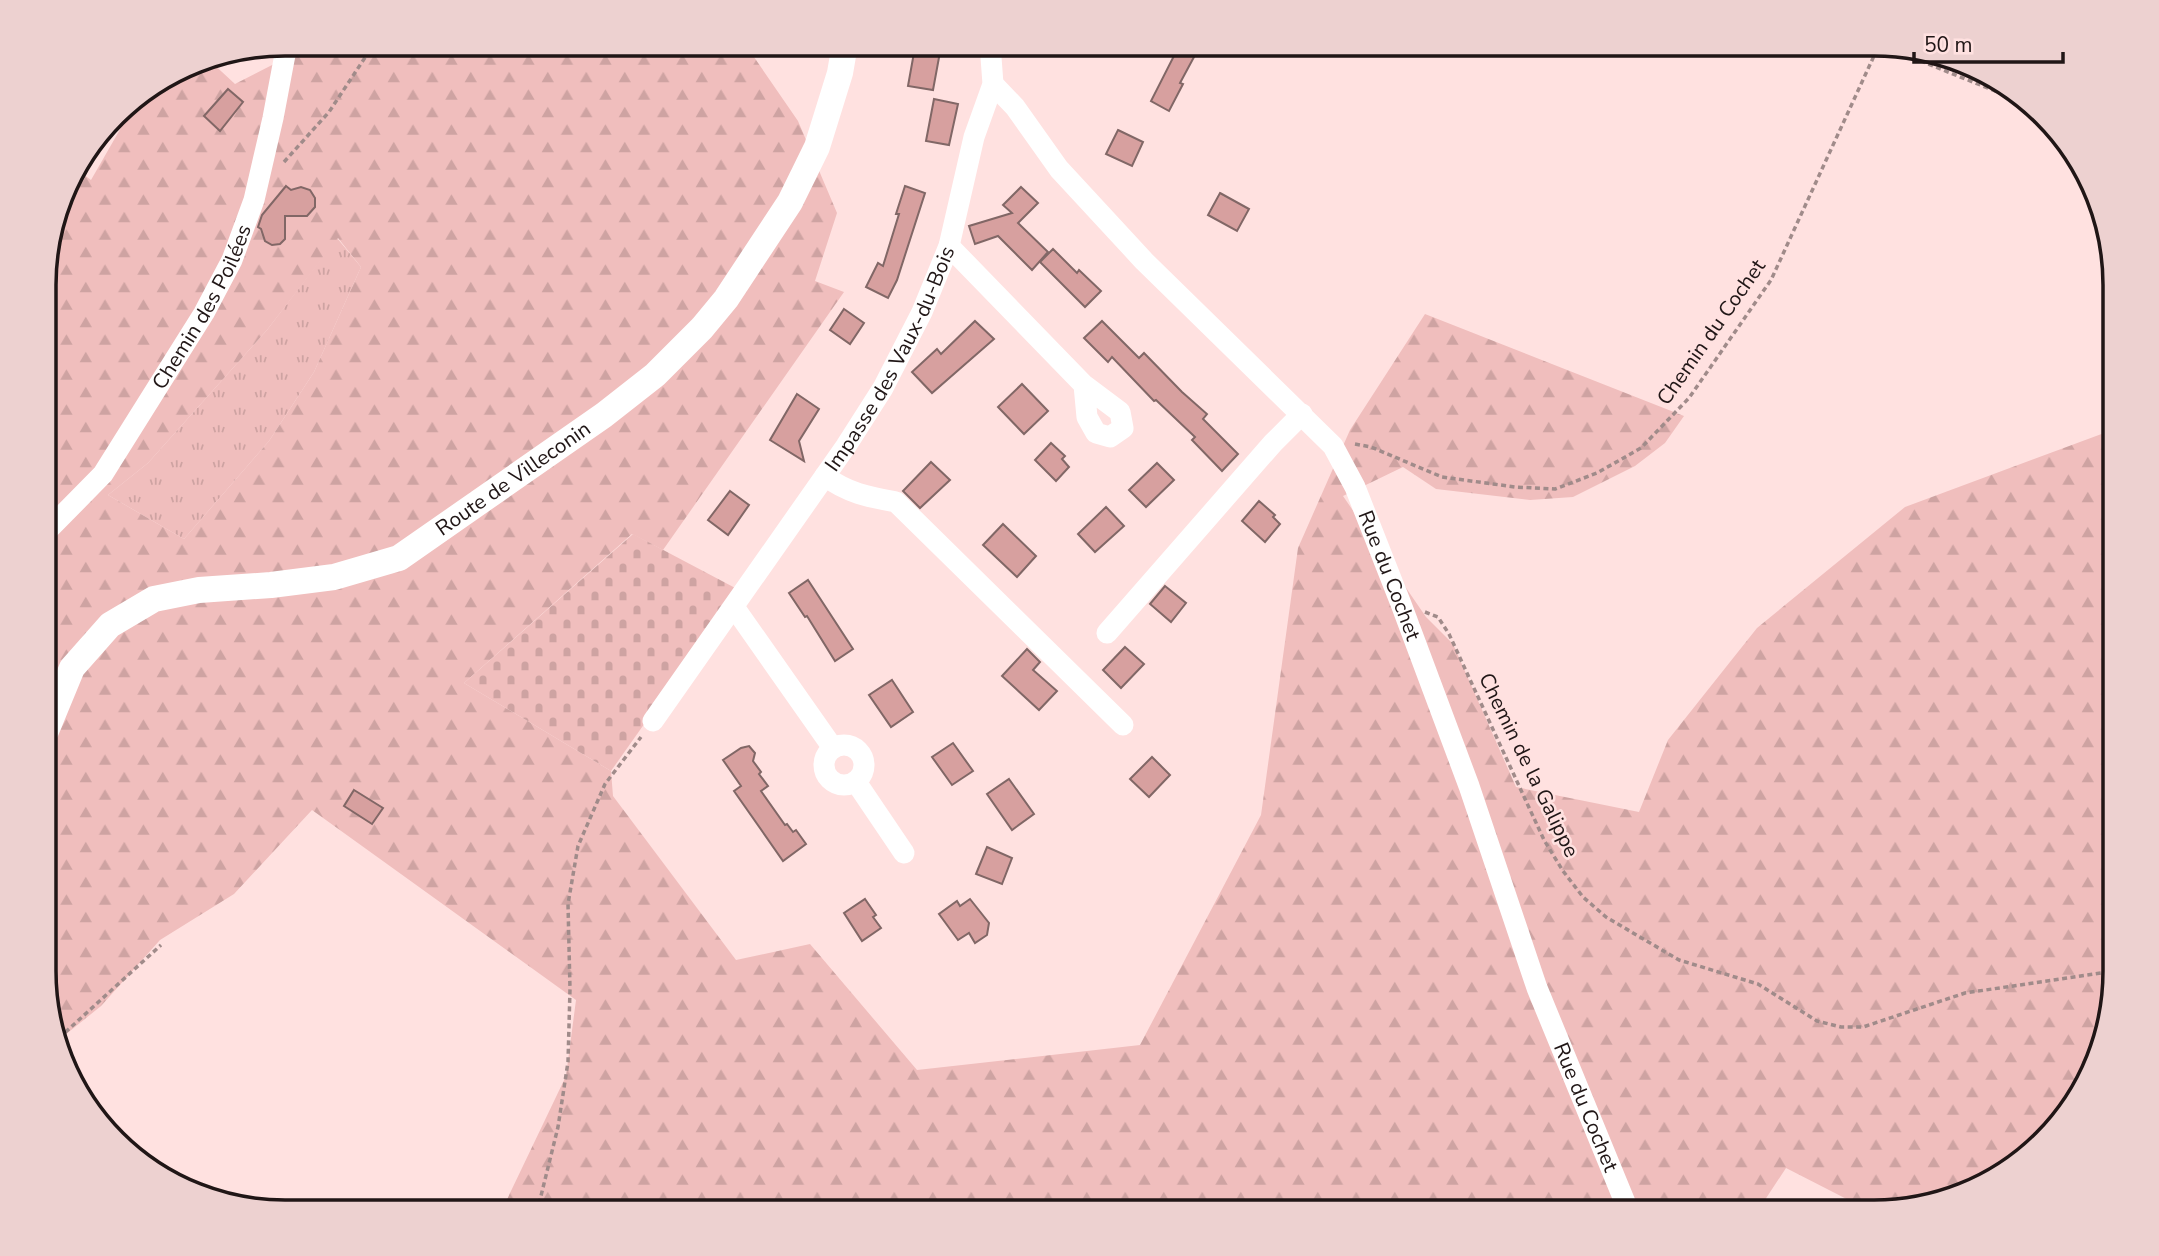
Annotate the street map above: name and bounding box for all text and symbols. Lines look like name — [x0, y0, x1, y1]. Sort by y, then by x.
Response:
scale bar — [1914, 21, 2063, 65]
text: 50 m — [1924, 31, 1973, 59]
street label: Chemin des Poilées — [146, 221, 258, 395]
street label: Impasse des Vaux-du-Bois — [818, 242, 961, 477]
street label: Chemin du Cochet — [1650, 253, 1772, 411]
street label: Route de Villeconin — [430, 415, 596, 542]
street label: Rue du Cochet — [1352, 506, 1428, 645]
street label: Chemin de la Galippe — [1472, 668, 1586, 862]
street label: Rue du Cochet — [1547, 1038, 1625, 1176]

